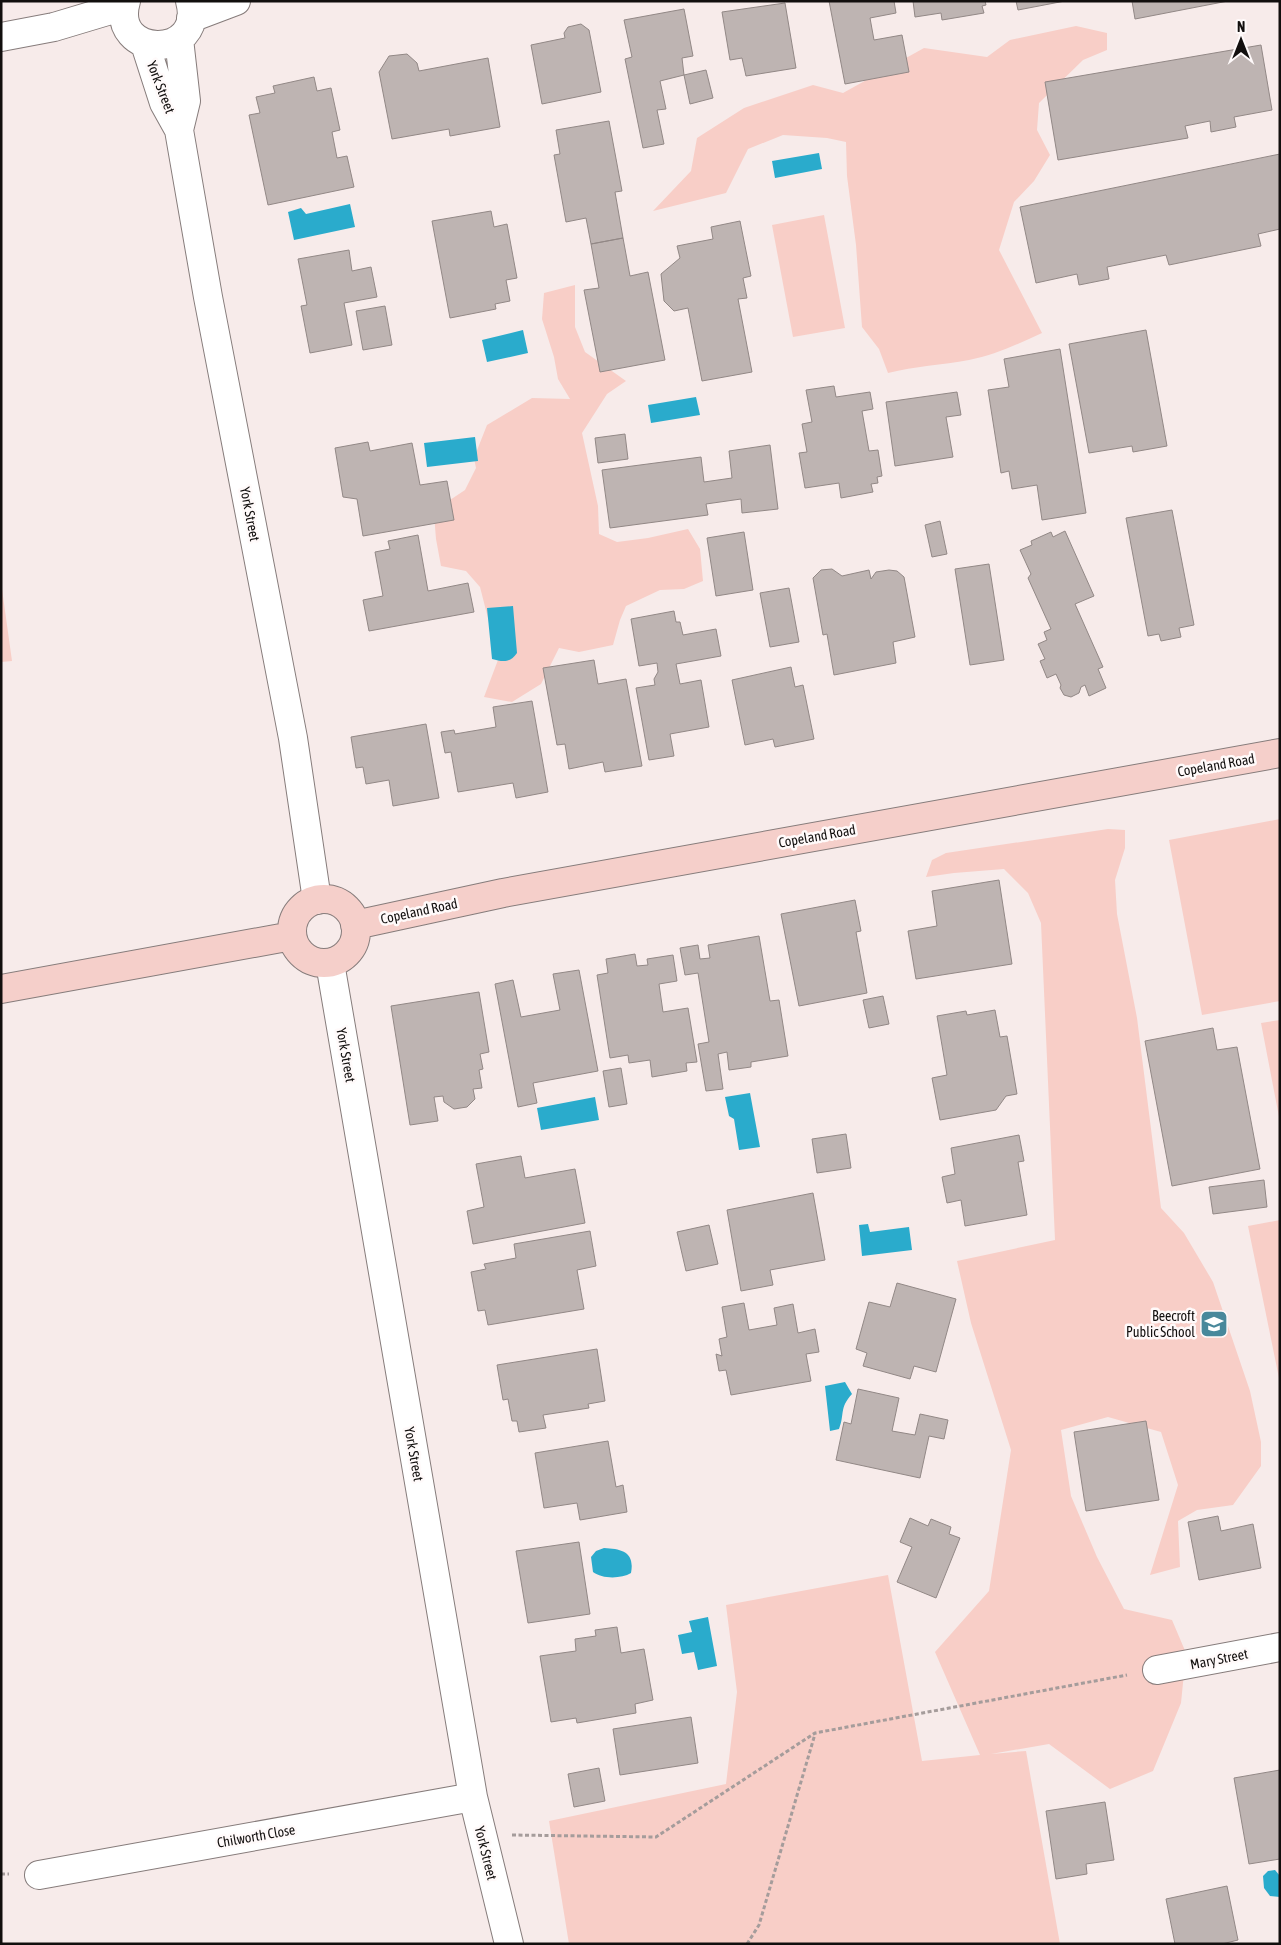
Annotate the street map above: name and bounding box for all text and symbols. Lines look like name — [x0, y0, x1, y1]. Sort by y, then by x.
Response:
north arrow — [1216, 15, 1266, 65]
text: N — [1237, 19, 1245, 35]
street label: York Street — [144, 59, 178, 115]
street label: York Street — [237, 486, 263, 542]
street label: Copeland Road — [1176, 750, 1256, 780]
street label: Copeland Road — [777, 821, 857, 851]
street label: Copeland Road — [379, 895, 459, 927]
street label: York Street — [333, 1027, 359, 1083]
place label: Beecroft Public School — [1126, 1308, 1195, 1340]
school or university icon: Beecroft Public School — [1199, 1309, 1229, 1339]
street label: York Street — [401, 1426, 427, 1482]
street label: Mary Street — [1189, 1646, 1249, 1672]
street label: Chilworth Close — [216, 1821, 296, 1851]
street label: York Street — [472, 1824, 500, 1882]

